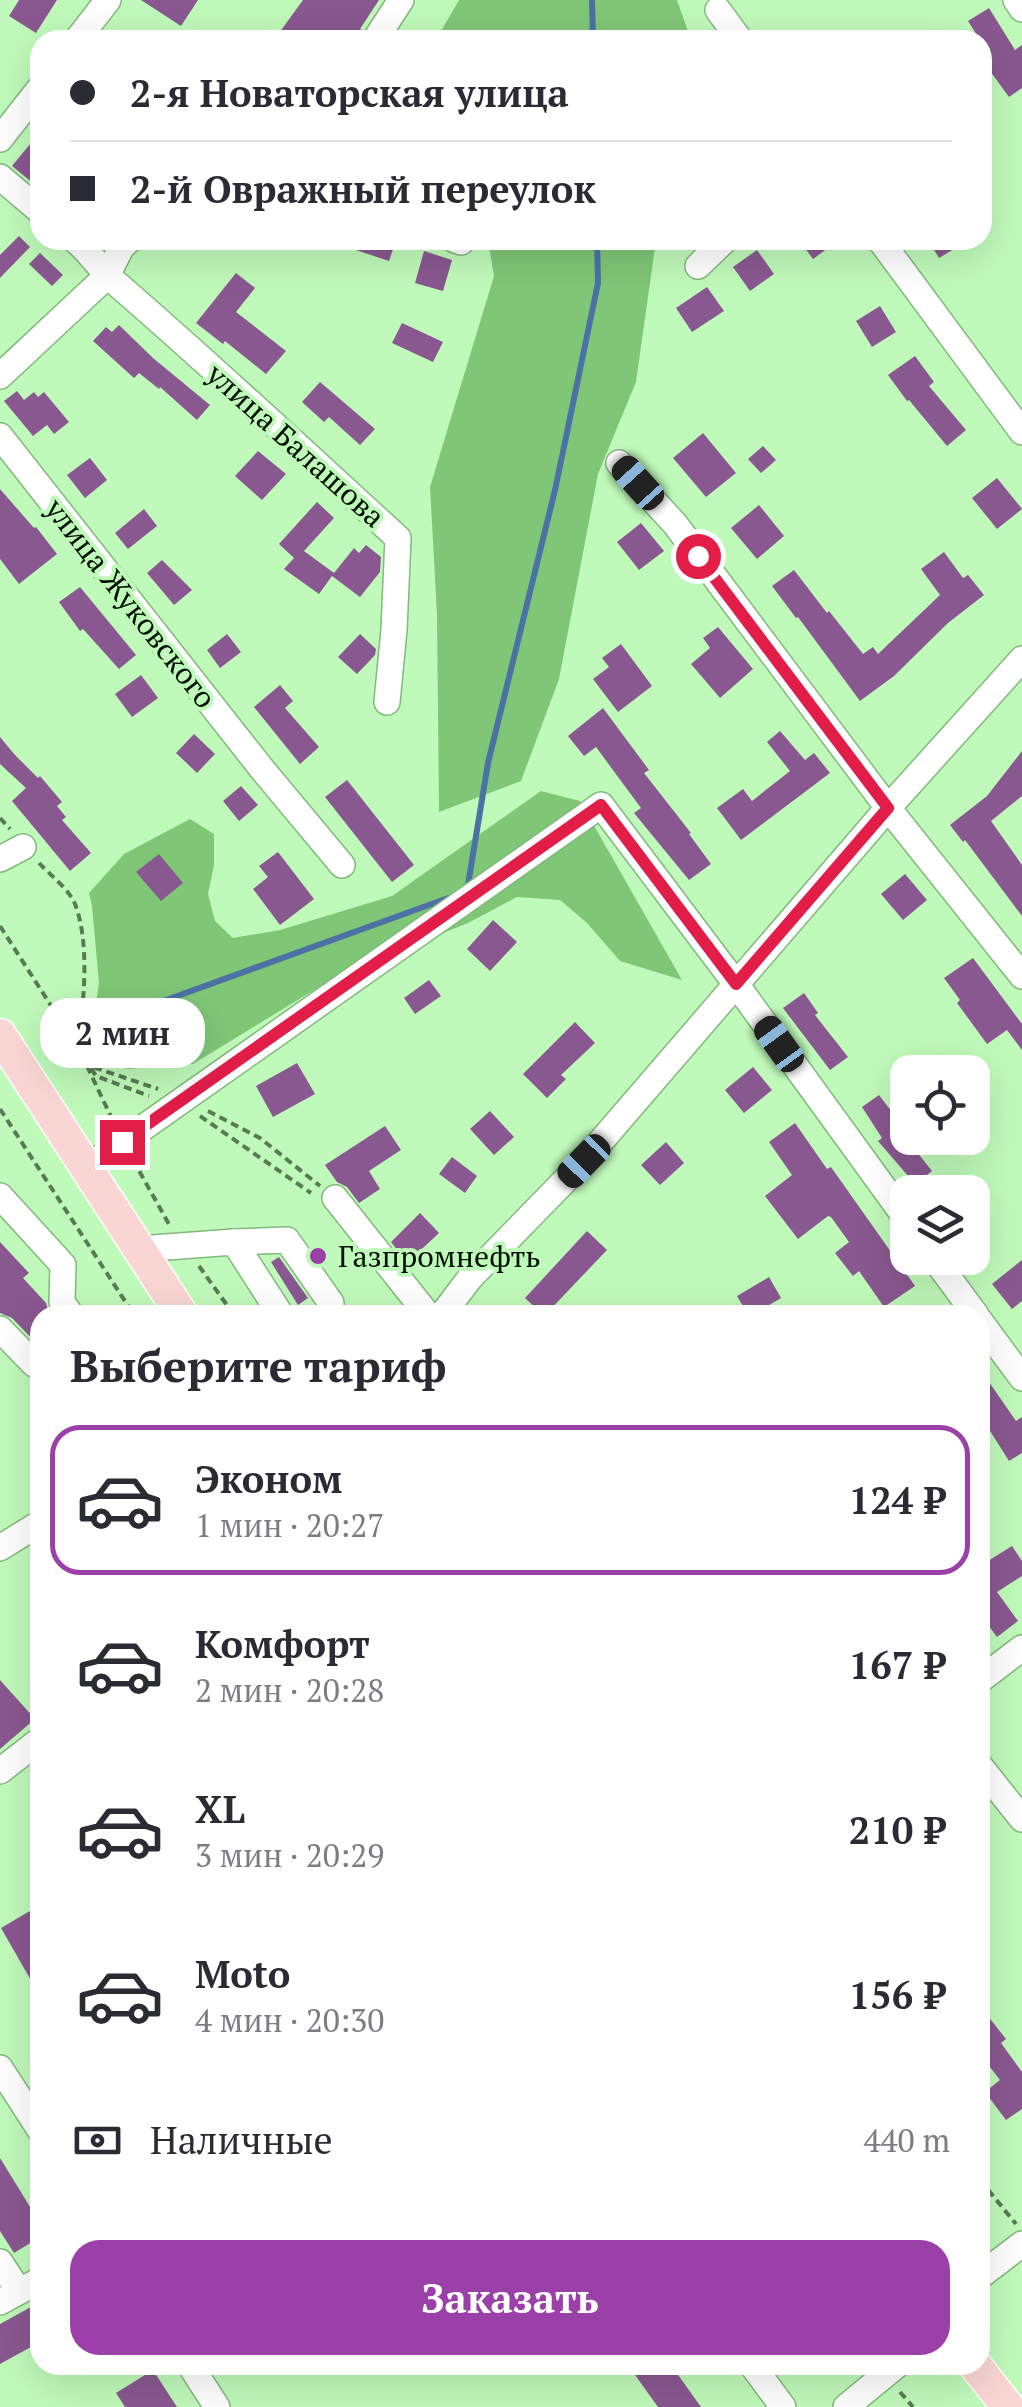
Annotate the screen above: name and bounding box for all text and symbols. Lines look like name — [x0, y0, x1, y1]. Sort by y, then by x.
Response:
text: 2-я Новаторская улица — [130, 68, 569, 118]
text: 2-й Овражный переулок — [130, 164, 596, 214]
street label: улица Балашова — [197, 353, 394, 536]
car — [607, 451, 669, 515]
street label: улица Жуковского — [36, 489, 226, 716]
route start — [676, 534, 721, 579]
callout: 2 мин — [39, 997, 204, 1067]
car — [749, 1011, 809, 1077]
text: 2 мин — [75, 1012, 170, 1054]
map controls — [890, 1055, 990, 1275]
button: locate — [890, 1055, 990, 1155]
route end — [100, 1120, 145, 1165]
car — [552, 1129, 616, 1193]
button: layers — [890, 1175, 990, 1275]
place label: Газпромнефть — [338, 1236, 541, 1276]
marker: Газпромнефть — [307, 1245, 329, 1267]
text: Выберите тариф — [70, 1335, 446, 1395]
text: Эконом — [195, 1454, 342, 1504]
icon: car — [75, 1455, 165, 1545]
text: 124 ₽ — [849, 1475, 945, 1525]
text: 1 мин · 20:27 — [195, 1504, 384, 1546]
text: Комфорт — [195, 1619, 370, 1669]
icon: car — [75, 1620, 165, 1710]
text: 167 ₽ — [849, 1640, 945, 1690]
text: 2 мин · 20:28 — [195, 1669, 384, 1711]
text: XL — [195, 1784, 245, 1834]
icon: car — [75, 1785, 165, 1875]
text: 210 ₽ — [849, 1805, 945, 1855]
text: 3 мин · 20:29 — [195, 1834, 384, 1876]
text: Moto — [195, 1949, 290, 1999]
icon: car — [75, 1950, 165, 2040]
text: 156 ₽ — [849, 1970, 945, 2020]
text: 4 мин · 20:30 — [195, 1999, 384, 2041]
icon: cash — [70, 2113, 125, 2168]
text: Наличные — [150, 2115, 333, 2165]
text: 440 m — [863, 2119, 950, 2161]
button: Заказать — [70, 2240, 950, 2355]

